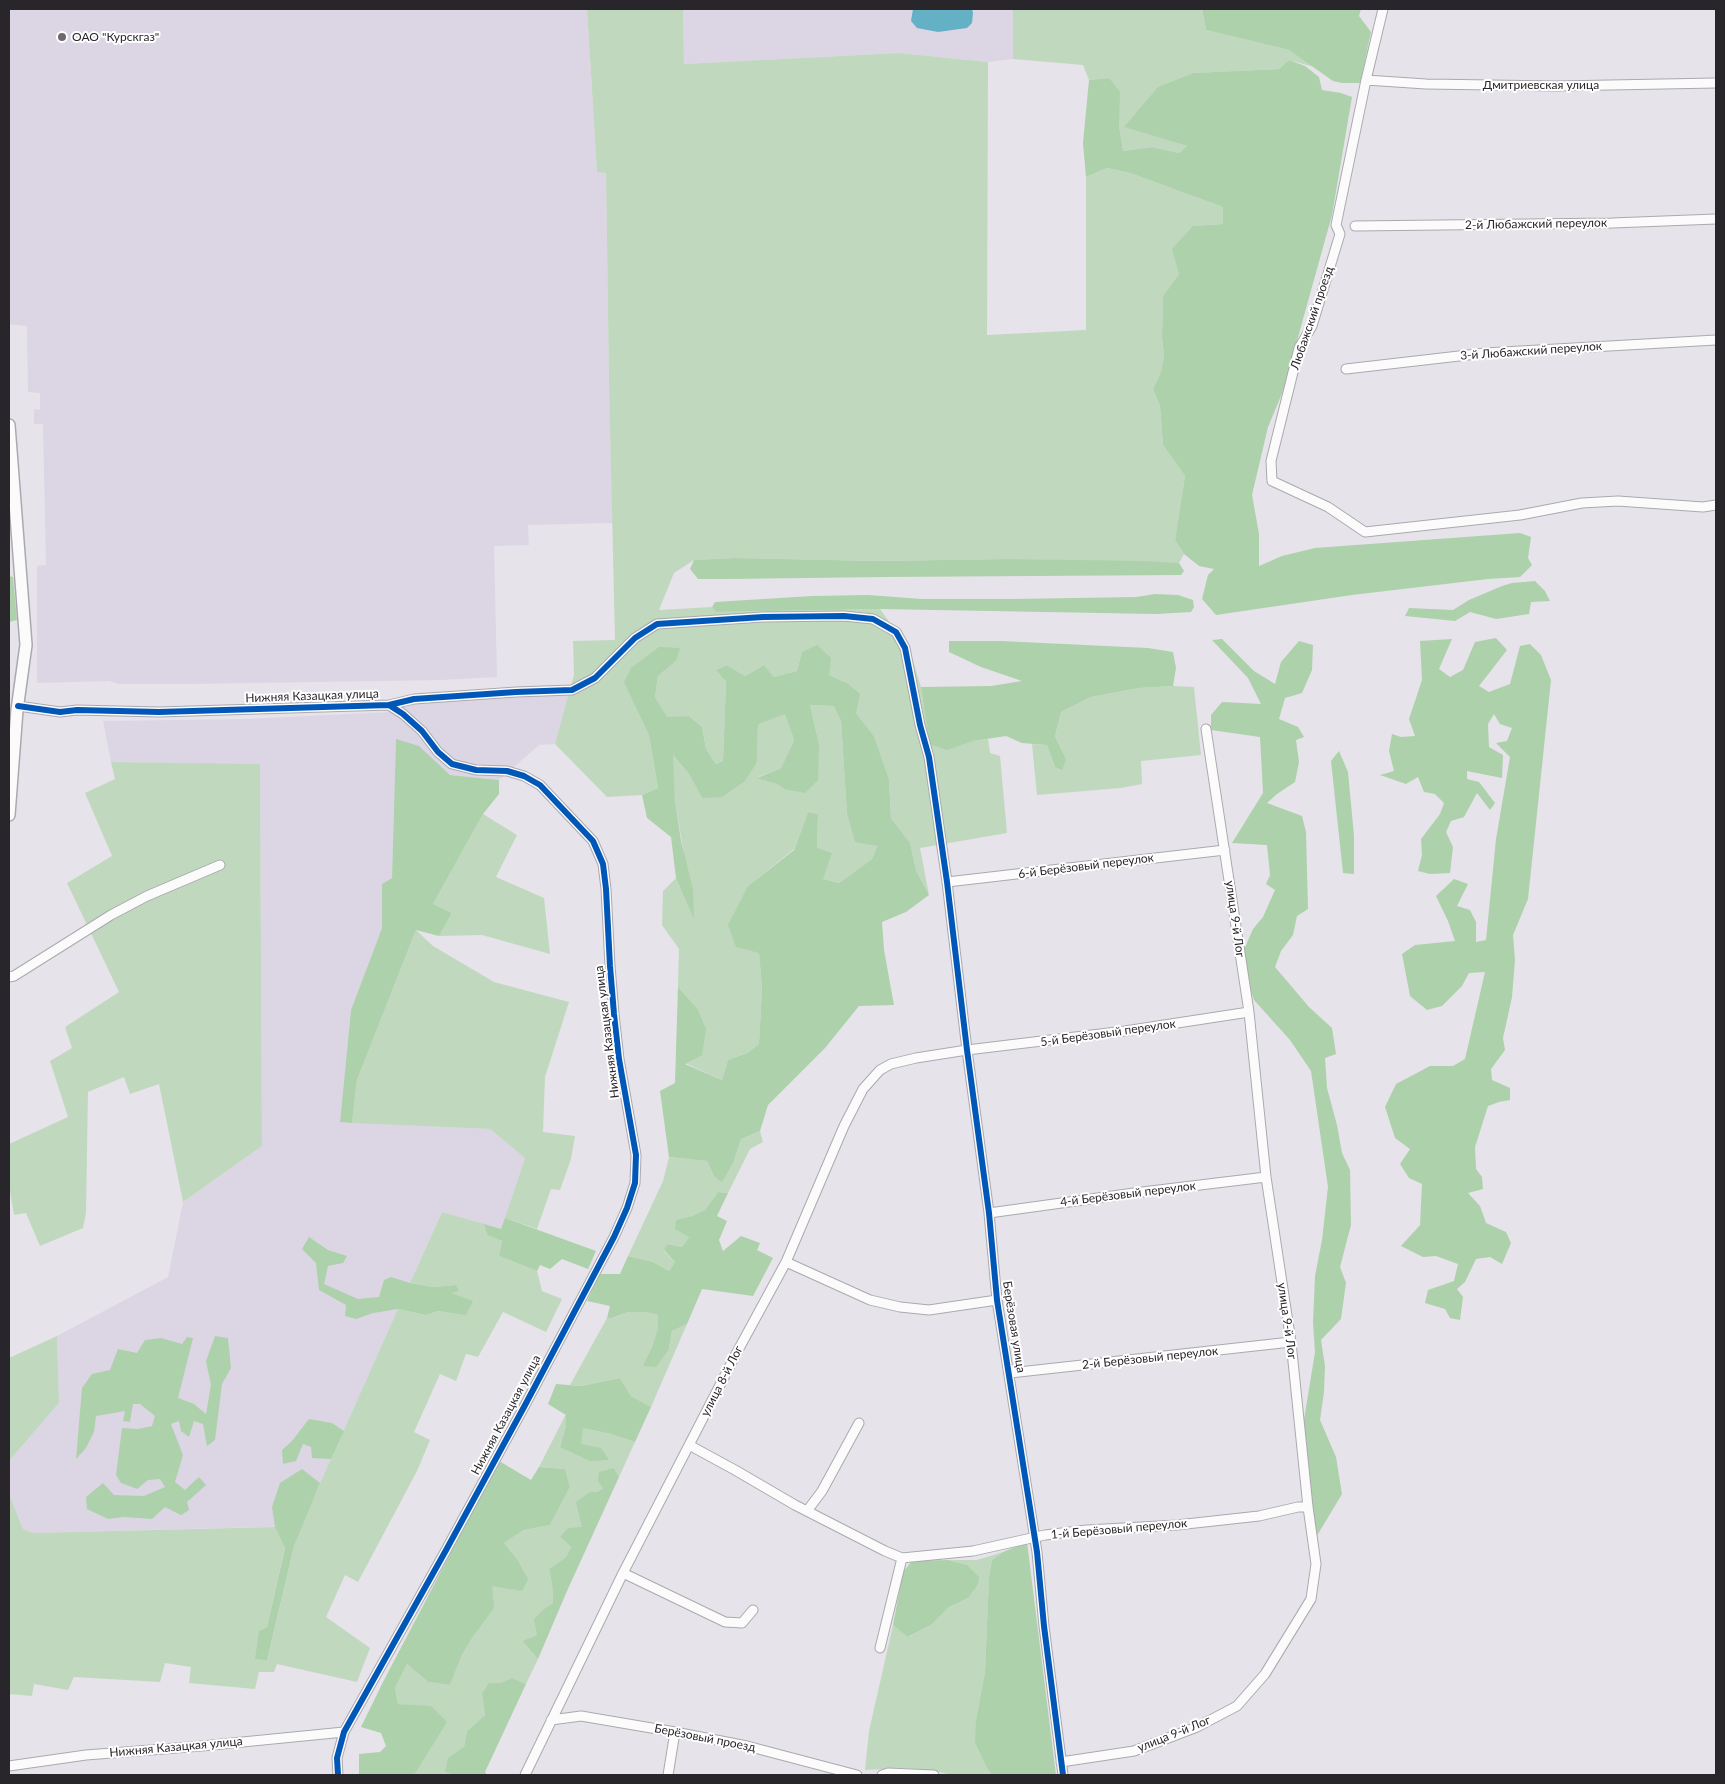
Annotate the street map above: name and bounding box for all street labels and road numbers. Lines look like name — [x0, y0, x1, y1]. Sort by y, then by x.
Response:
street label: Дмитриевская улица — [1483, 78, 1599, 92]
street label: 2-й Любажский переулок — [1465, 216, 1607, 232]
street label: Любажский проезд — [1288, 264, 1336, 372]
street label: 3-й Любажский переулок — [1460, 339, 1602, 363]
street label: Нижняя Казацкая улица — [245, 686, 379, 706]
street label: 6-й Берёзовый переулок — [1017, 851, 1155, 881]
street label: улица 9-й Лог — [1222, 880, 1248, 958]
street label: Нижняя Казацкая улица — [592, 965, 622, 1099]
street label: 5-й Берёзовый переулок — [1039, 1016, 1177, 1050]
street label: 4-й Берёзовый переулок — [1059, 1179, 1197, 1209]
street label: Берёзовая улица — [1000, 1280, 1028, 1374]
street label: улица 9-й Лог — [1274, 1282, 1300, 1360]
street label: улица 8-й Лог — [698, 1343, 746, 1419]
street label: 2-й Берёзовый переулок — [1081, 1344, 1219, 1372]
street label: Нижняя Казацкая улица — [468, 1353, 544, 1477]
street label: 1-й Берёзовый переулок — [1050, 1516, 1188, 1542]
street label: улица 9-й Лог — [1135, 1713, 1213, 1755]
street label: Берёзовый проезд — [653, 1721, 757, 1755]
street label: Нижняя Казацкая улица — [109, 1734, 243, 1760]

